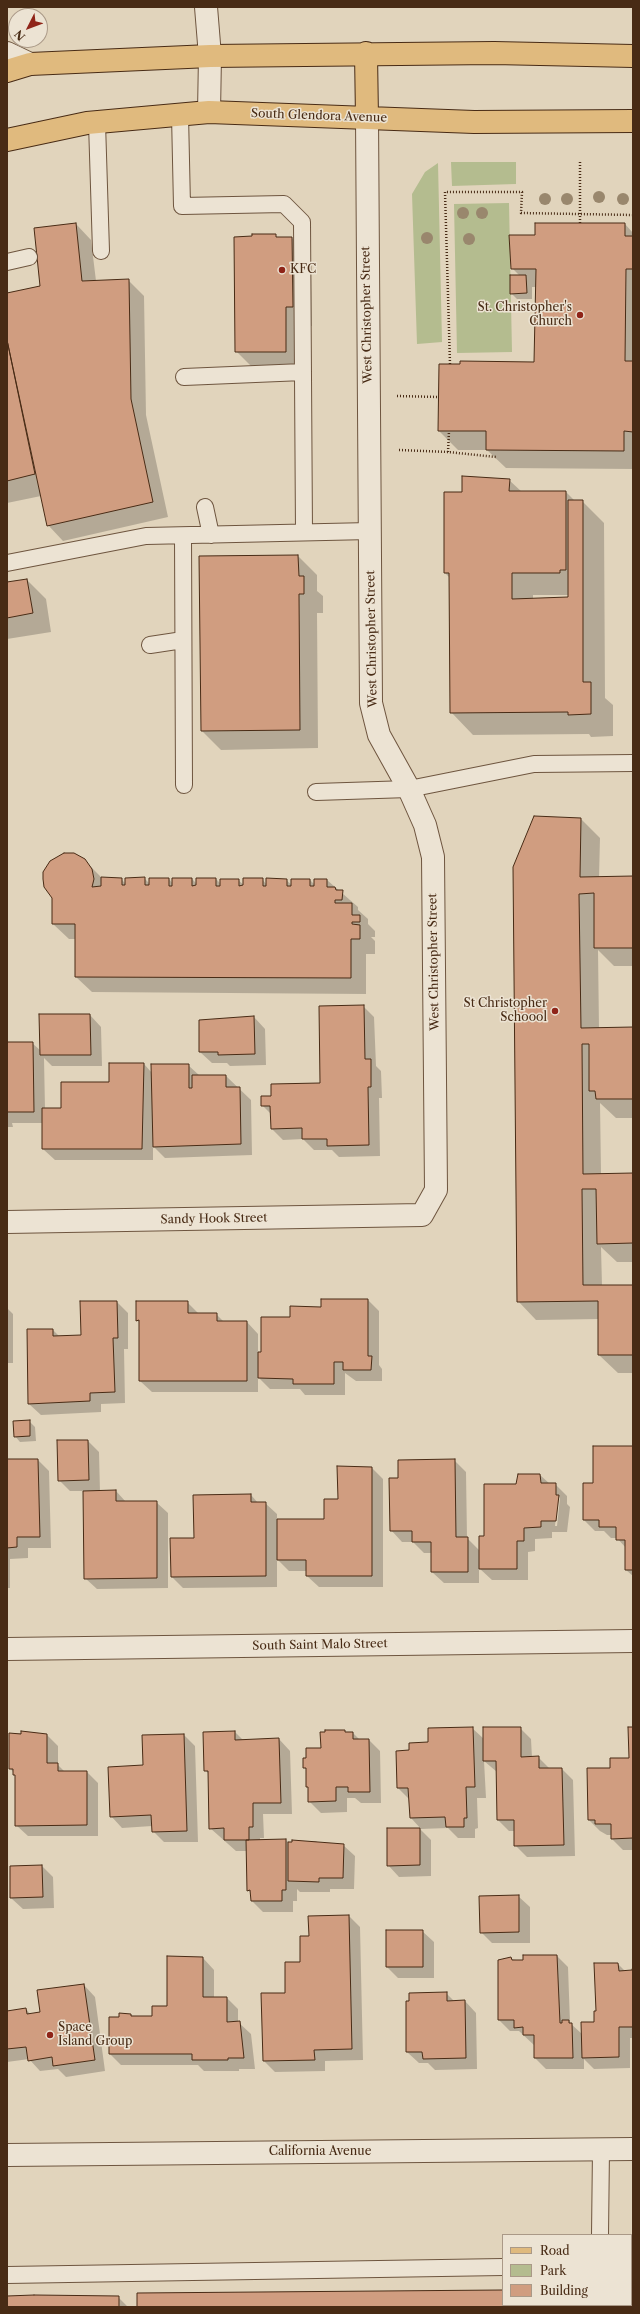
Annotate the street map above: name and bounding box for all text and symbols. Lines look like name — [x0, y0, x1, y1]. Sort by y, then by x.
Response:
north arrow — [8, 8, 48, 48]
text: N — [11, 27, 28, 44]
street label: South Glendora Avenue — [251, 106, 387, 126]
street label: West Christopher Street — [359, 246, 375, 384]
place label: KFC — [290, 263, 316, 277]
marker: KFC — [277, 265, 287, 275]
place label: St. Christopher's Church — [478, 301, 572, 329]
marker: St. Christopher's Church — [575, 310, 585, 320]
street label: West Christopher Street — [364, 570, 380, 708]
street label: West Christopher Street — [426, 893, 442, 1031]
place label: St Christopher Schoool — [463, 997, 547, 1025]
marker: St Christopher Schoool — [550, 1006, 560, 1016]
street label: Sandy Hook Street — [160, 1211, 268, 1227]
street label: South Saint Malo Street — [252, 1637, 388, 1653]
place label: Space Island Group — [58, 2021, 132, 2049]
marker: Space Island Group — [45, 2030, 55, 2040]
street label: California Avenue — [269, 2145, 371, 2159]
legend — [502, 2234, 632, 2306]
text: Road — [540, 2243, 570, 2258]
text: Park — [540, 2263, 566, 2278]
text: Building — [540, 2283, 588, 2298]

